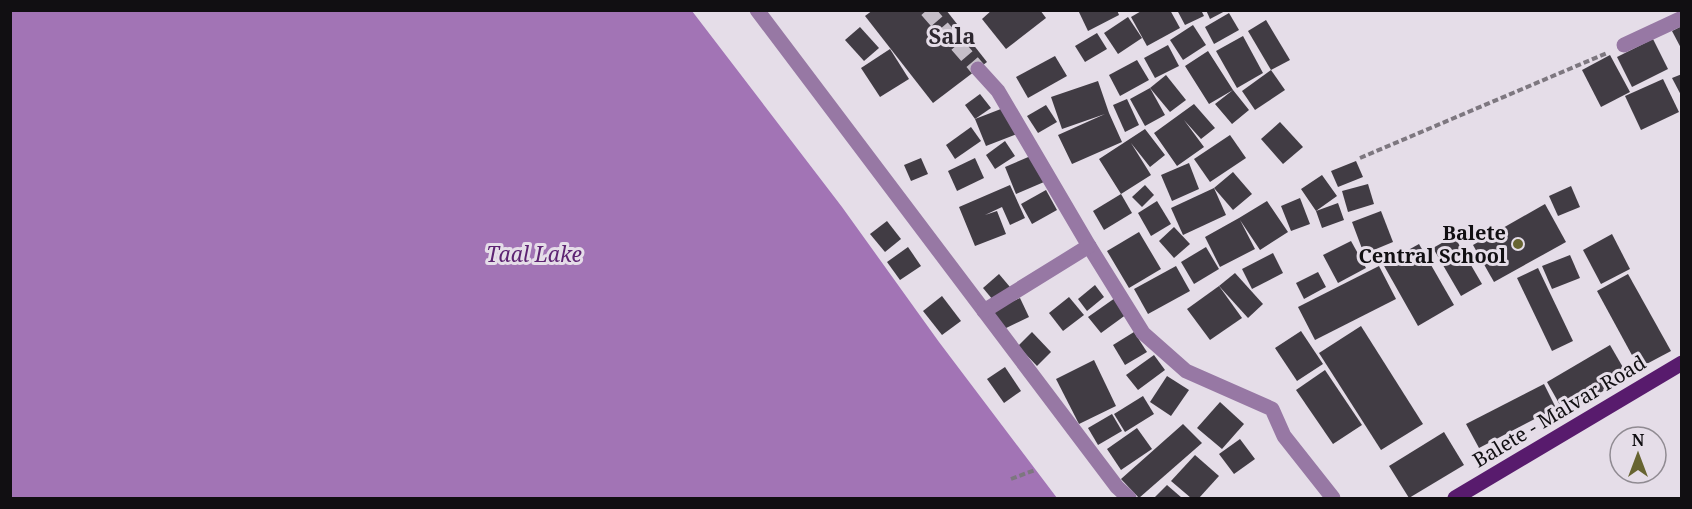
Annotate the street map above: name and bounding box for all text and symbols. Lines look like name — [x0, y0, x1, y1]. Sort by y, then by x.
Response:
district label: Sala — [929, 20, 975, 50]
place label: Balete Central School — [1358, 219, 1506, 269]
marker: Balete Central School — [1511, 237, 1525, 251]
water label: Taal Lake — [486, 240, 582, 268]
street label: Balete - Malvar Road — [1467, 349, 1651, 473]
north arrow — [1608, 425, 1668, 485]
text: N — [1632, 429, 1645, 451]

